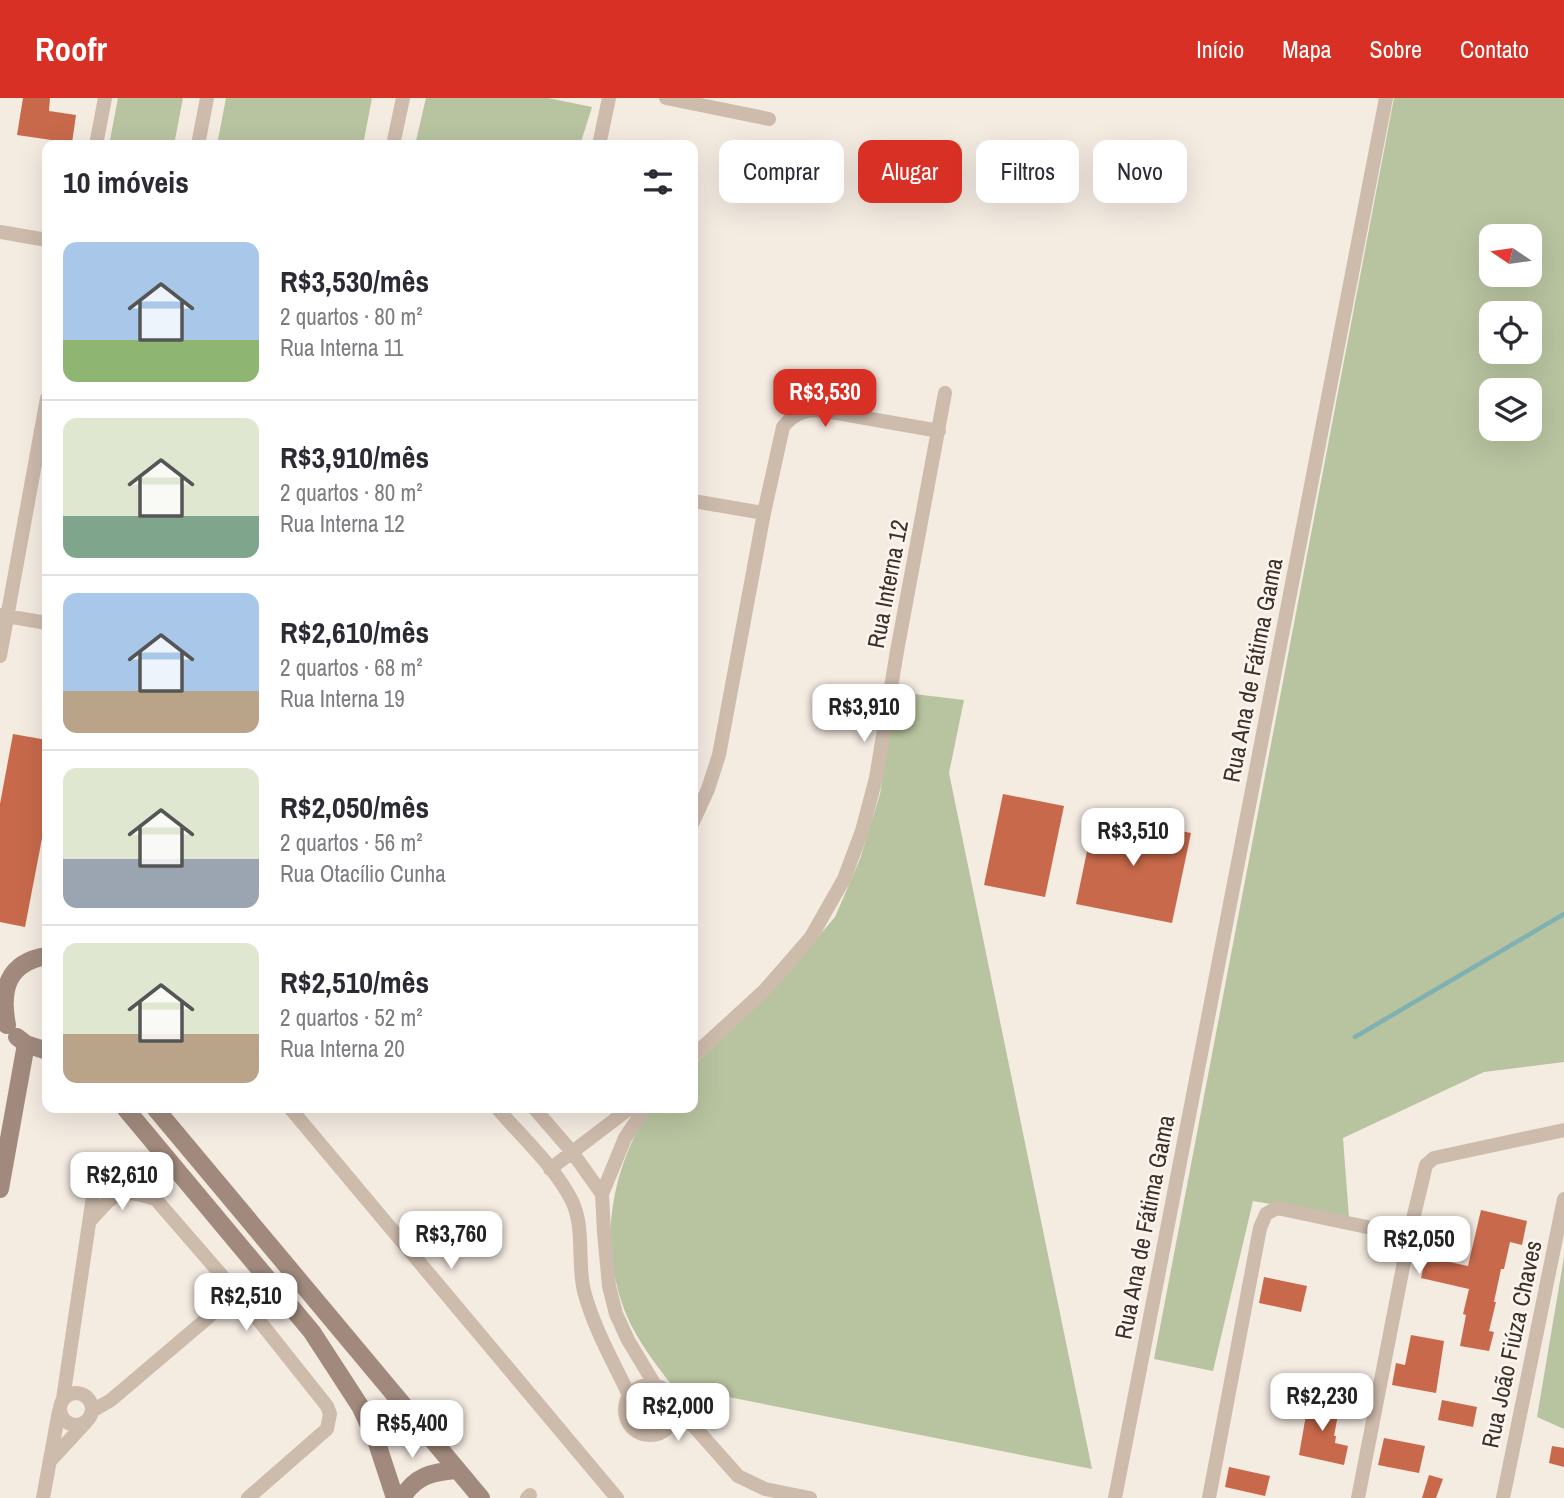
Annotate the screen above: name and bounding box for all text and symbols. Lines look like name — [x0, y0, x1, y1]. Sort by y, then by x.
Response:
text: Roofr — [35, 27, 107, 71]
text: Início — [1196, 33, 1244, 65]
text: Mapa — [1282, 33, 1332, 65]
text: Sobre — [1370, 33, 1422, 65]
text: Contato — [1460, 33, 1529, 65]
chip: Comprar — [719, 140, 844, 203]
chip: Alugar — [858, 140, 962, 203]
chip: Filtros — [976, 140, 1079, 203]
chip: Novo — [1093, 140, 1187, 203]
text: 10 imóveis — [63, 162, 189, 202]
icon: filters — [639, 163, 677, 201]
north arrow — [1479, 224, 1542, 287]
map controls — [1479, 224, 1542, 441]
text: R$3,530/mês — [280, 261, 429, 301]
icon: home — [119, 270, 203, 354]
text: 2 quartos · 80 m² — [280, 301, 423, 332]
button: locate — [1479, 301, 1542, 364]
text: Rua Interna 11 — [280, 332, 403, 363]
pin: R$3,530 — [760, 370, 890, 429]
text: R$3,530 — [789, 376, 861, 407]
button: layers — [1479, 378, 1542, 441]
text: R$3,910/mês — [280, 437, 429, 477]
icon: home — [119, 446, 203, 530]
text: 2 quartos · 80 m² — [280, 477, 423, 508]
text: Rua Interna 12 — [280, 508, 405, 539]
street label: Rua Interna 12 — [859, 517, 915, 651]
street label: Rua Ana de Fátima Gama — [1215, 555, 1289, 785]
text: R$2,610/mês — [280, 612, 429, 652]
icon: home — [119, 621, 203, 705]
text: 2 quartos · 68 m² — [280, 652, 423, 683]
text: Rua Interna 19 — [280, 683, 405, 714]
pin: R$3,910 — [799, 684, 929, 744]
text: R$3,910 — [828, 691, 900, 722]
text: R$2,050/mês — [280, 787, 429, 827]
icon: home — [119, 796, 203, 880]
pin: R$3,510 — [1068, 808, 1198, 868]
text: R$3,510 — [1097, 815, 1169, 846]
text: 2 quartos · 56 m² — [280, 827, 423, 858]
text: Rua Otacílio Cunha — [280, 858, 446, 889]
text: R$2,510/mês — [280, 962, 429, 1002]
icon: home — [119, 971, 203, 1055]
text: 2 quartos · 52 m² — [280, 1002, 423, 1033]
text: Rua Interna 20 — [280, 1033, 405, 1064]
street label: Rua Ana de Fátima Gama — [1107, 1112, 1181, 1342]
pin: R$2,610 — [57, 1152, 187, 1212]
text: R$2,610 — [86, 1159, 158, 1190]
pin: R$3,760 — [386, 1212, 516, 1271]
pin: R$2,050 — [1354, 1216, 1484, 1276]
text: R$3,760 — [415, 1218, 487, 1249]
text: R$2,050 — [1383, 1223, 1455, 1254]
street label: Rua João Fiúza Chaves — [1473, 1237, 1549, 1451]
pin: R$2,510 — [181, 1274, 311, 1333]
text: R$2,510 — [210, 1280, 282, 1311]
pin: R$2,230 — [1257, 1374, 1387, 1433]
text: R$2,230 — [1286, 1380, 1358, 1411]
pin: R$2,000 — [613, 1384, 743, 1443]
text: R$2,000 — [642, 1390, 714, 1421]
pin: R$5,400 — [347, 1400, 477, 1460]
text: R$5,400 — [376, 1407, 448, 1438]

